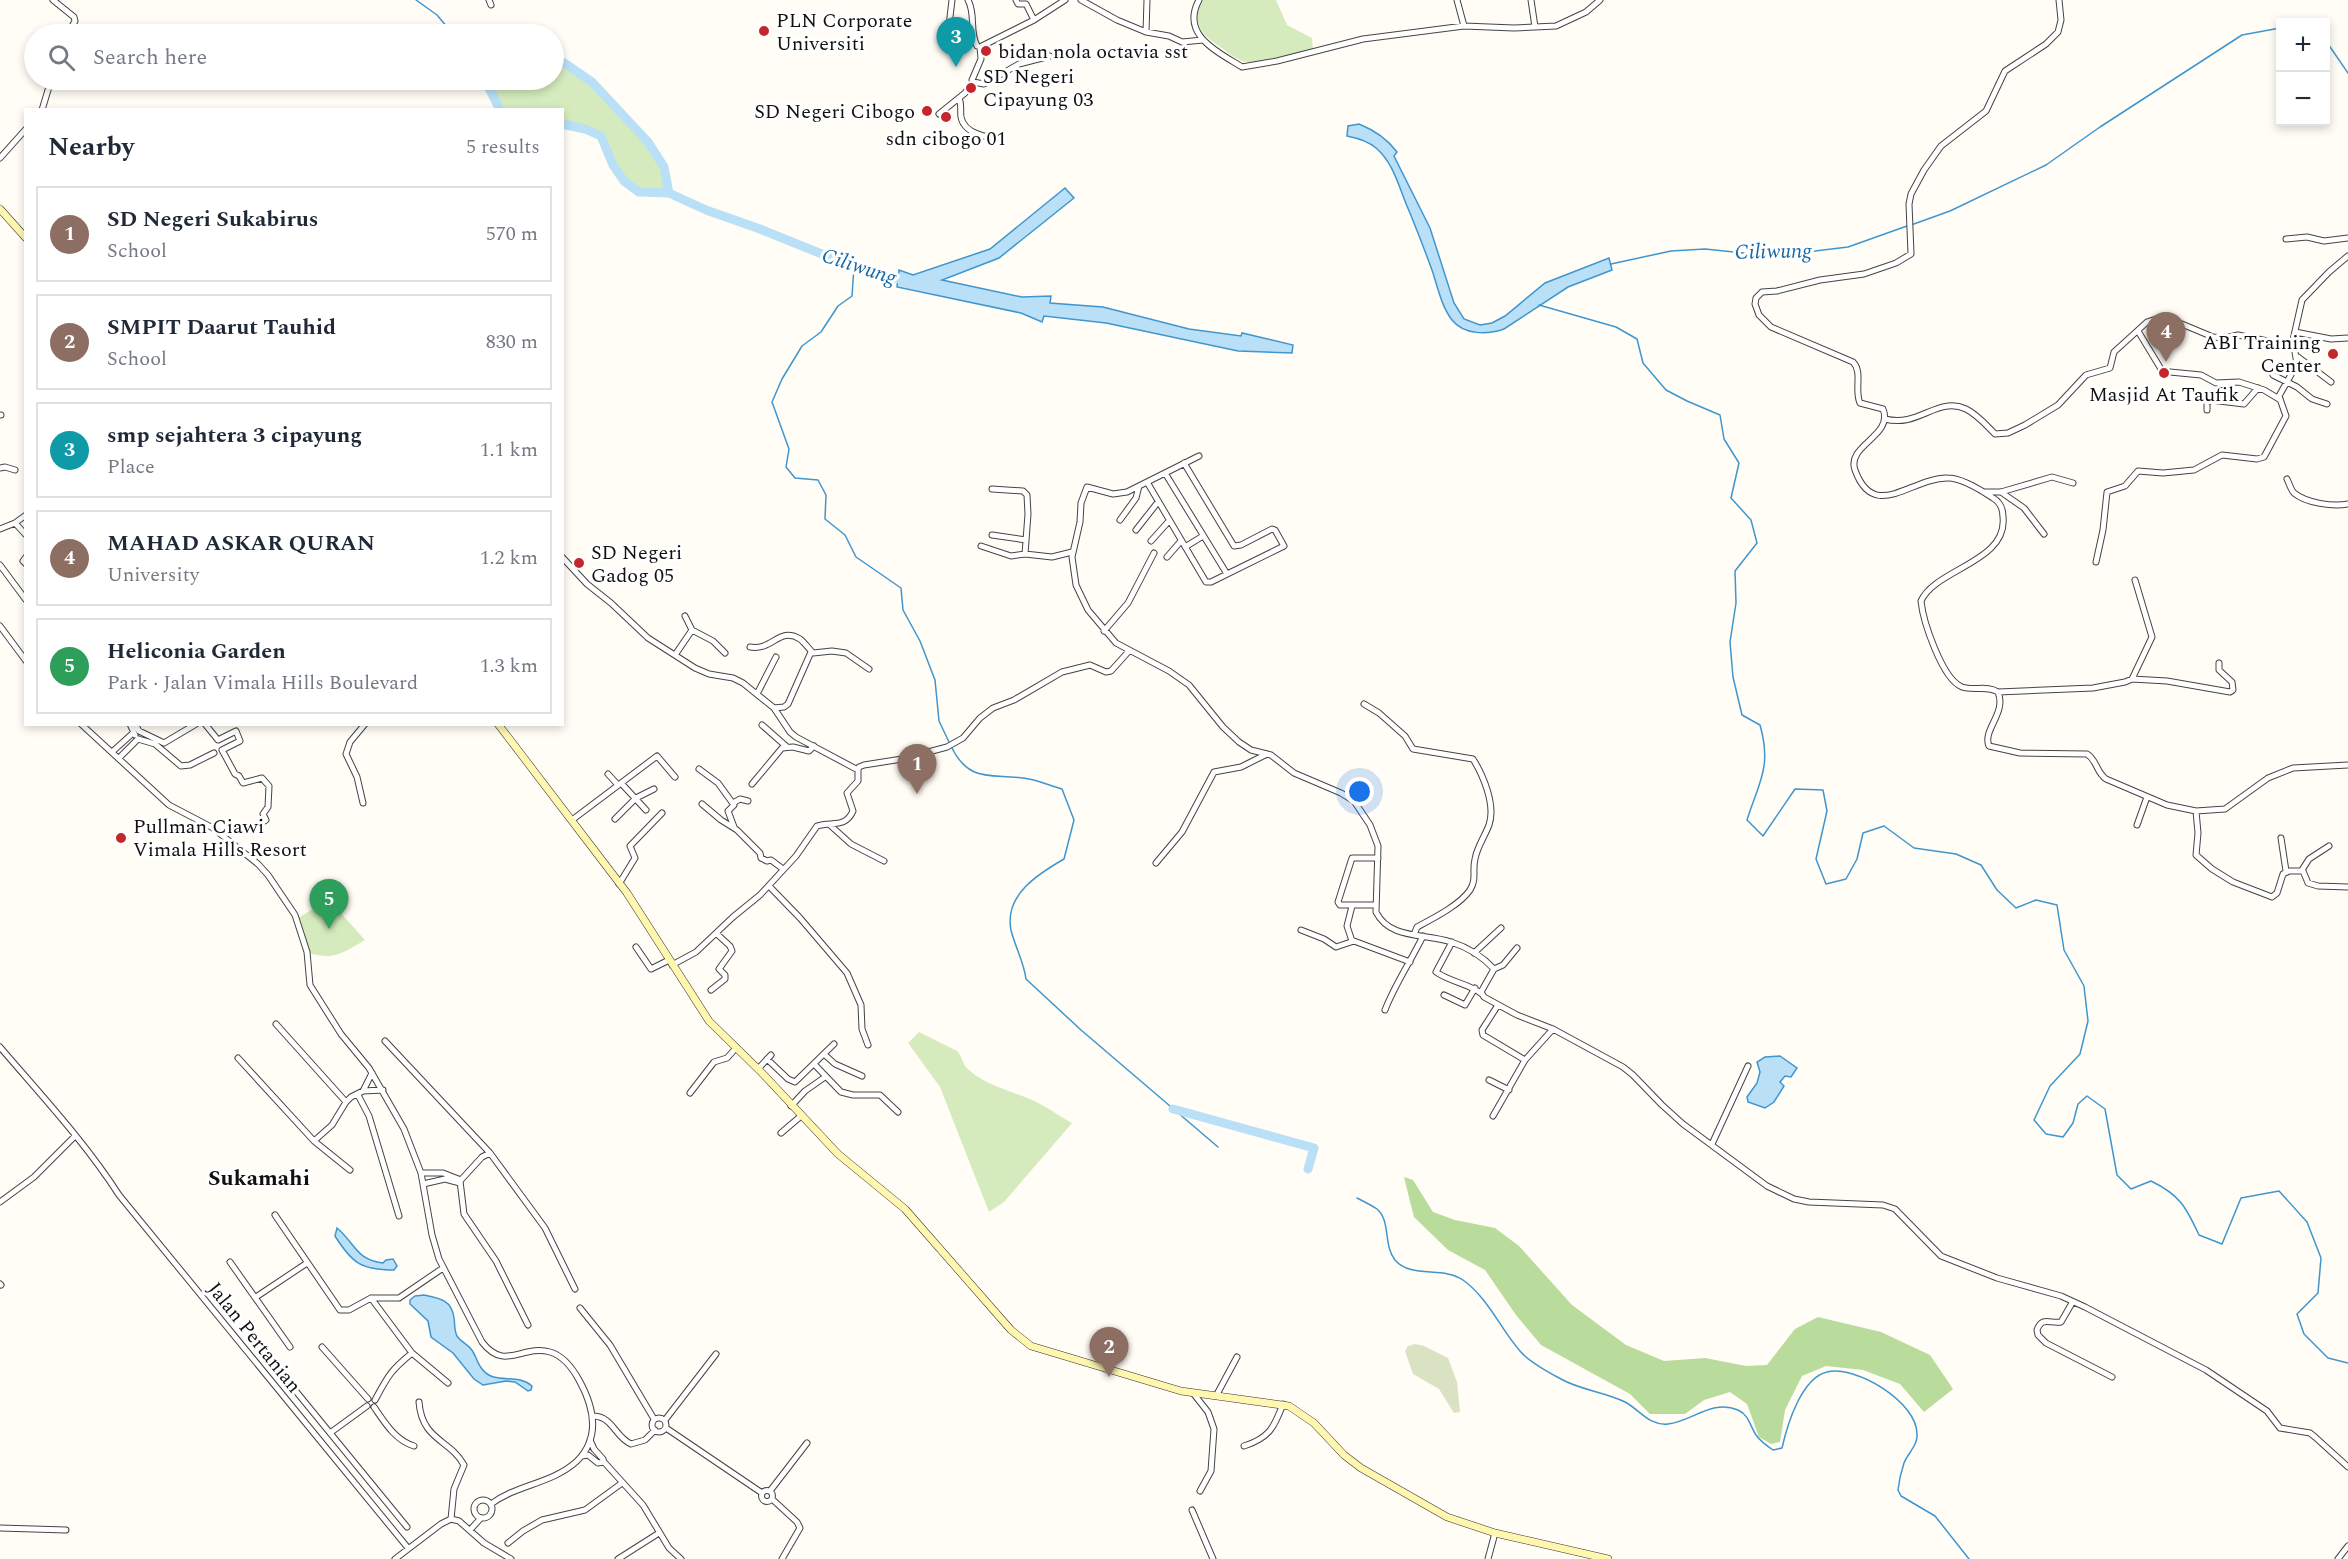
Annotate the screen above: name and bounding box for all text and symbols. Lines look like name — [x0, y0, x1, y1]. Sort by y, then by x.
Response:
place label: PLN Corporate Universiti — [776, 6, 912, 59]
pin: 3 — [936, 17, 976, 67]
map controls — [2276, 18, 2330, 126]
button: + — [2276, 18, 2330, 72]
search box — [24, 24, 564, 90]
marker: PLN Corporate Universiti — [757, 24, 771, 38]
place label: bidan nola octavia sst — [998, 37, 1188, 67]
icon: search — [45, 41, 78, 74]
text: Search here — [93, 41, 207, 74]
marker: bidan nola octavia sst — [979, 44, 993, 58]
place label: SD Negeri Cipayung 03 — [983, 62, 1093, 115]
button: − — [2276, 72, 2330, 126]
marker: SD Negeri Cipayung 03 — [964, 81, 978, 95]
place label: SD Negeri Cibogo — [754, 97, 915, 127]
marker: SD Negeri Cibogo — [920, 104, 934, 118]
marker: sdn cibogo 01 — [939, 110, 953, 124]
place label: sdn cibogo 01 — [886, 124, 1006, 154]
text: Nearby — [48, 127, 134, 167]
text: 5 results — [466, 132, 540, 162]
text: SD Negeri Sukabirus — [107, 203, 318, 236]
text: 1 — [64, 219, 75, 249]
text: 570 m — [486, 219, 538, 249]
water label: Ciliwung — [1734, 235, 1812, 269]
text: School — [107, 236, 167, 266]
water label: Ciliwung — [817, 240, 901, 294]
text: SMPIT Daarut Tauhid — [107, 311, 336, 344]
pin: 4 — [2146, 312, 2186, 362]
text: 2 — [64, 327, 75, 357]
text: 830 m — [486, 327, 538, 357]
place label: ABI Training Center — [2203, 328, 2321, 381]
text: School — [107, 344, 167, 374]
marker: ABI Training Center — [2326, 347, 2340, 361]
marker: Masjid At Taufik — [2157, 366, 2171, 380]
place label: Masjid At Taufik — [2089, 380, 2239, 410]
text: smp sejahtera 3 cipayung — [107, 419, 362, 452]
text: 3 — [64, 435, 75, 465]
text: 1.1 km — [480, 435, 538, 465]
text: Place — [107, 452, 155, 482]
text: MAHAD ASKAR QURAN — [107, 527, 375, 560]
place label: SD Negeri Gadog 05 — [591, 538, 682, 591]
text: 4 — [64, 543, 75, 573]
text: 1.2 km — [480, 543, 538, 573]
marker: SD Negeri Gadog 05 — [572, 556, 586, 570]
text: University — [107, 560, 199, 590]
text: Heliconia Garden — [107, 635, 286, 668]
text: 5 — [64, 651, 75, 681]
text: 1.3 km — [480, 651, 538, 681]
text: Park · Jalan Vimala Hills Boulevard — [107, 668, 418, 698]
pin: 1 — [898, 744, 936, 794]
your location — [1345, 777, 1374, 806]
place label: Pullman Ciawi Vimala Hills Resort — [133, 812, 307, 865]
marker: Pullman Ciawi Vimala Hills Resort — [114, 831, 128, 845]
pin: 5 — [310, 880, 348, 929]
district label: Sukamahi — [208, 1162, 310, 1195]
street label: Jalan Pertanian — [200, 1276, 308, 1400]
pin: 2 — [1090, 1328, 1128, 1377]

